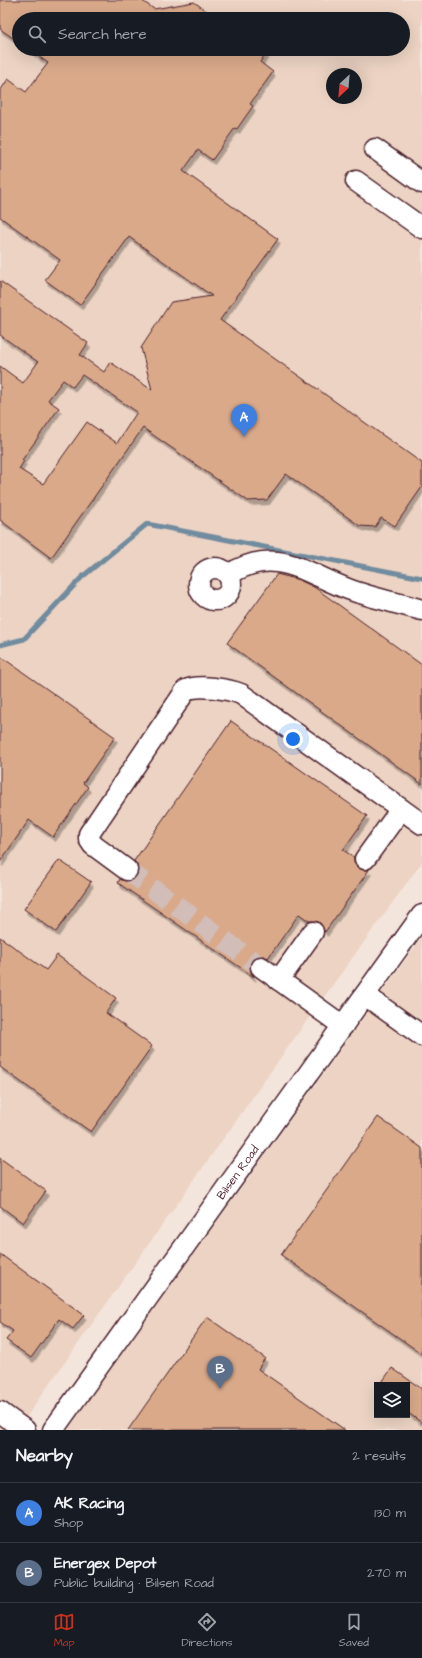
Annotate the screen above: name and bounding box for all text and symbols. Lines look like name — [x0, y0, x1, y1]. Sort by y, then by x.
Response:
search box — [12, 12, 410, 56]
icon: search — [26, 23, 48, 45]
text: Search here — [58, 24, 147, 45]
north arrow — [326, 68, 362, 104]
pin: A — [231, 404, 257, 437]
your location — [283, 729, 303, 749]
street label: Bilsen Road — [213, 1142, 263, 1203]
pin: B — [207, 1356, 233, 1389]
map controls — [374, 1382, 410, 1418]
button: layers — [374, 1382, 410, 1418]
text: Nearby — [16, 1444, 73, 1468]
text: 2 results — [352, 1447, 406, 1465]
text: AK Racing — [54, 1493, 124, 1514]
text: A — [25, 1504, 33, 1522]
text: 130 m — [374, 1504, 406, 1522]
text: Shop — [54, 1514, 83, 1532]
text: Energex Depot — [54, 1553, 156, 1574]
text: B — [24, 1564, 34, 1582]
text: 270 m — [367, 1564, 406, 1582]
text: Public building · Bilsen Road — [54, 1574, 214, 1592]
tab: Map — [53, 1611, 75, 1650]
tab: Directions — [181, 1611, 233, 1650]
tab: Saved — [339, 1611, 369, 1650]

